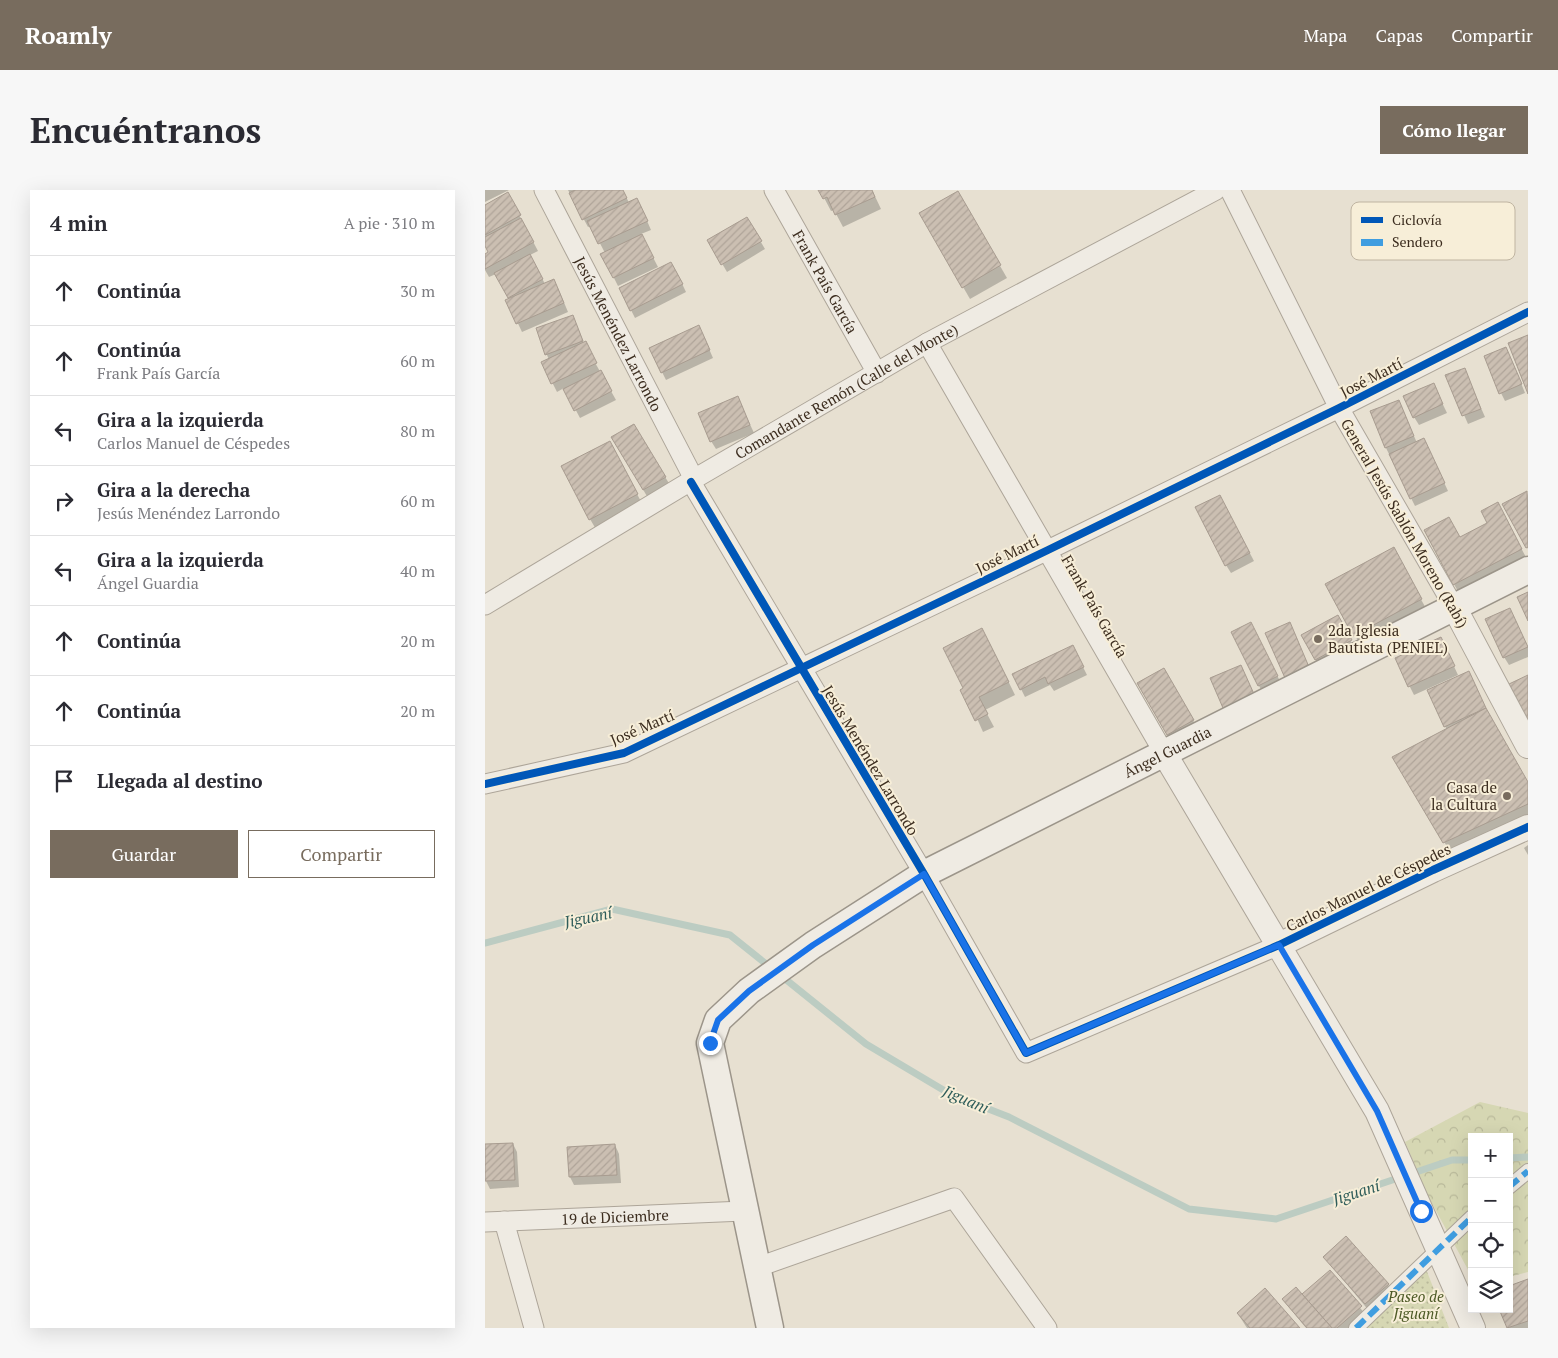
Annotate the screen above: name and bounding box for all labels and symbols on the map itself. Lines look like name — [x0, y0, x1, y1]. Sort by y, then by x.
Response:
legend — [1351, 202, 1515, 260]
text: Ciclovía — [1392, 210, 1442, 229]
street label: Frank País García — [788, 226, 863, 337]
text: Sendero — [1392, 232, 1443, 251]
street label: Jesús Menéndez Larrondo — [570, 253, 667, 415]
street label: Comandante Remón (Calle del Monte) — [731, 319, 961, 463]
street label: José Martí — [1336, 353, 1406, 401]
street label: General Jesús Sablón Moreno (Rabí) — [1337, 415, 1473, 631]
street label: José Martí — [972, 530, 1042, 578]
street label: Frank País García — [1057, 551, 1133, 661]
place label: 2da Iglesia Bautista (PENIEL) — [1328, 620, 1448, 657]
marker: 2da Iglesia Bautista (PENIEL) — [1312, 633, 1324, 645]
street label: Jesús Menéndez Larrondo — [818, 681, 924, 839]
street label: José Martí — [607, 704, 677, 749]
street label: Ángel Guardia — [1120, 721, 1215, 782]
place label: Casa de la Cultura — [1431, 777, 1497, 814]
marker: Casa de la Cultura — [1501, 790, 1513, 802]
street label: Carlos Manuel de Céspedes — [1282, 838, 1454, 936]
water label: Jiguaní — [561, 901, 615, 933]
route end — [699, 1032, 722, 1055]
water label: Jiguaní — [939, 1079, 994, 1119]
water label: Jiguaní — [1329, 1174, 1384, 1210]
route start — [1410, 1200, 1433, 1223]
street label: 19 de Diciembre — [561, 1204, 669, 1229]
park label: Paseo de Jiguaní — [1387, 1286, 1444, 1323]

